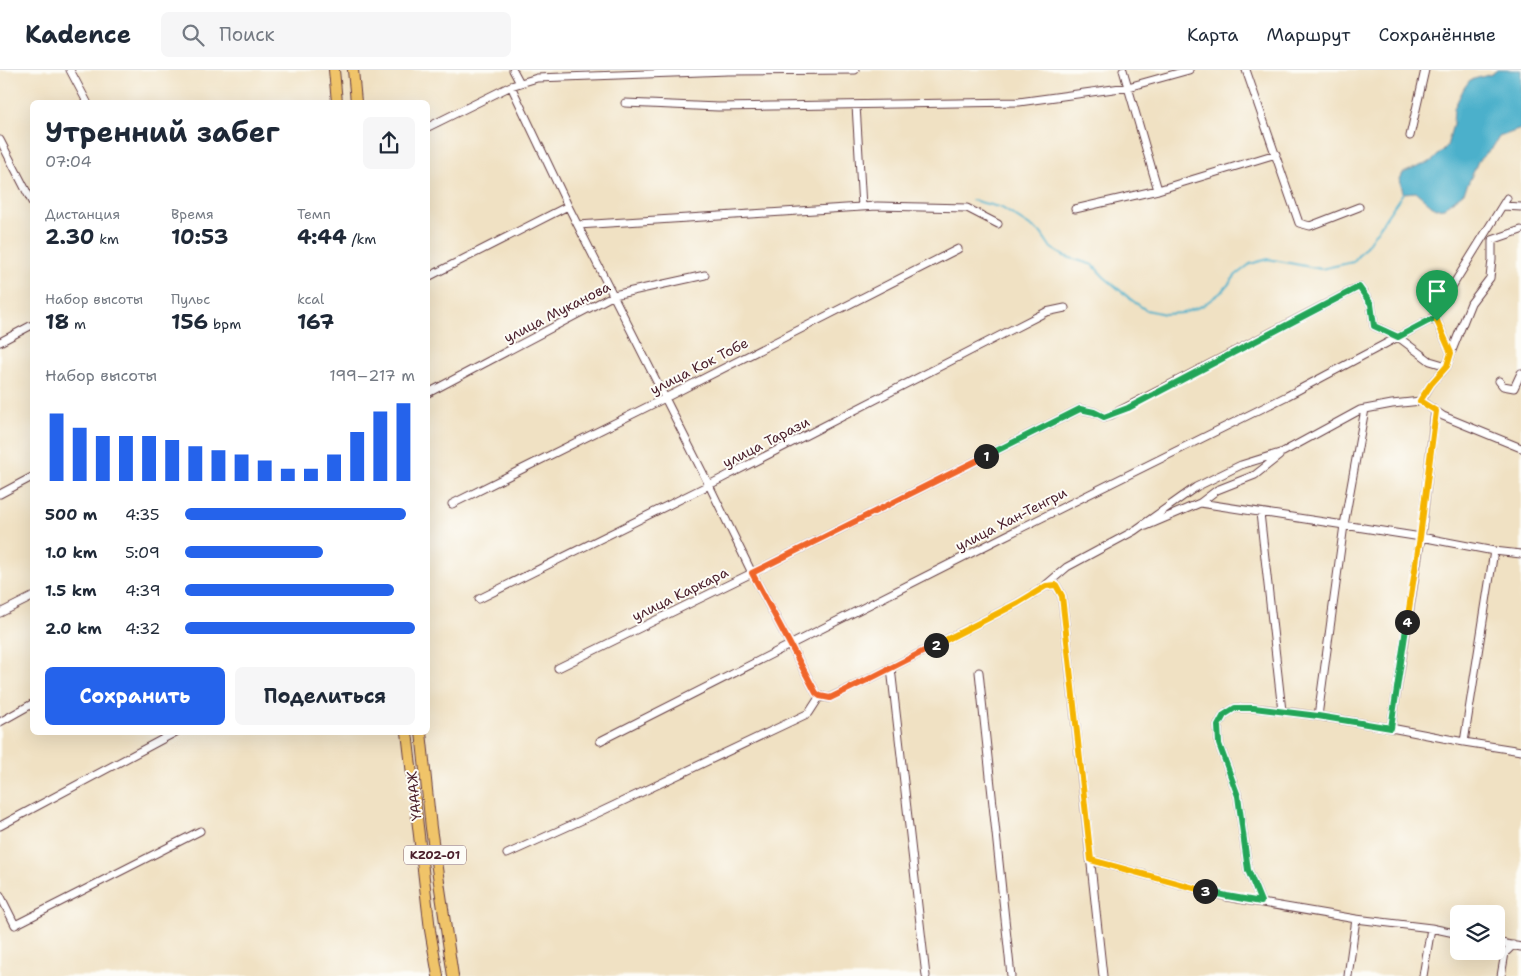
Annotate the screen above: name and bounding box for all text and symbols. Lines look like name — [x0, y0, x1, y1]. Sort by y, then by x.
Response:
search box — [161, 12, 511, 57]
text: Kadence — [25, 19, 131, 51]
icon: search — [179, 21, 207, 49]
text: Поиск — [219, 22, 275, 47]
text: Карта — [1187, 23, 1238, 47]
text: Маршрут — [1266, 23, 1350, 47]
text: Сохранённые — [1378, 23, 1496, 47]
text: Утренний забег — [45, 113, 280, 151]
button: share — [363, 117, 415, 169]
text: 07:04 — [45, 151, 92, 172]
text: Дистанция — [45, 205, 120, 223]
text: Время — [171, 205, 214, 223]
text: Темп — [297, 205, 331, 223]
text: 2.30 — [45, 223, 95, 251]
text: 10:53 — [171, 223, 229, 251]
text: 4:44 — [297, 223, 347, 251]
text: km — [95, 230, 119, 248]
text: /km — [347, 230, 376, 248]
pin — [1416, 270, 1458, 321]
street label: улица Муканова — [501, 277, 614, 347]
icon: arrive — [1423, 277, 1451, 305]
text: Набор высоты — [45, 290, 143, 308]
text: Пульс — [171, 290, 210, 308]
text: kcal — [297, 290, 324, 308]
text: 18 — [45, 308, 69, 336]
text: 156 — [171, 308, 208, 336]
text: 167 — [297, 308, 334, 336]
text: m — [69, 315, 86, 333]
text: bpm — [208, 315, 241, 333]
street label: улица Кок Тобе — [647, 333, 751, 399]
text: Набор высоты — [45, 365, 157, 386]
text: 199–217 m — [329, 365, 415, 386]
street label: улица Тарази — [719, 412, 813, 472]
pin: 1 — [974, 444, 998, 468]
text: 1 — [983, 447, 990, 465]
street label: улица Хан-Тенгри — [952, 483, 1070, 555]
text: 500 m — [45, 504, 97, 525]
text: 4:35 — [125, 504, 160, 525]
text: 1.0 km — [45, 542, 97, 563]
text: 5:09 — [125, 542, 160, 563]
street label: улица Каркара — [629, 563, 731, 625]
text: 1.5 km — [45, 580, 97, 601]
text: 4:39 — [125, 580, 161, 601]
pin: 4 — [1394, 610, 1420, 634]
text: 4 — [1403, 613, 1412, 631]
text: 2.0 km — [45, 618, 102, 639]
text: 4:32 — [125, 618, 160, 639]
pin: 2 — [924, 632, 948, 658]
text: 2 — [932, 636, 941, 654]
button: Сохранить — [45, 667, 225, 725]
button: Поделиться — [235, 667, 415, 725]
street label: ҮАААЖ — [402, 770, 426, 822]
road number: KZ02-01 — [404, 846, 466, 864]
pin: 3 — [1192, 878, 1218, 904]
text: 3 — [1201, 882, 1210, 900]
map controls — [1450, 905, 1505, 960]
button: layers — [1450, 905, 1505, 960]

